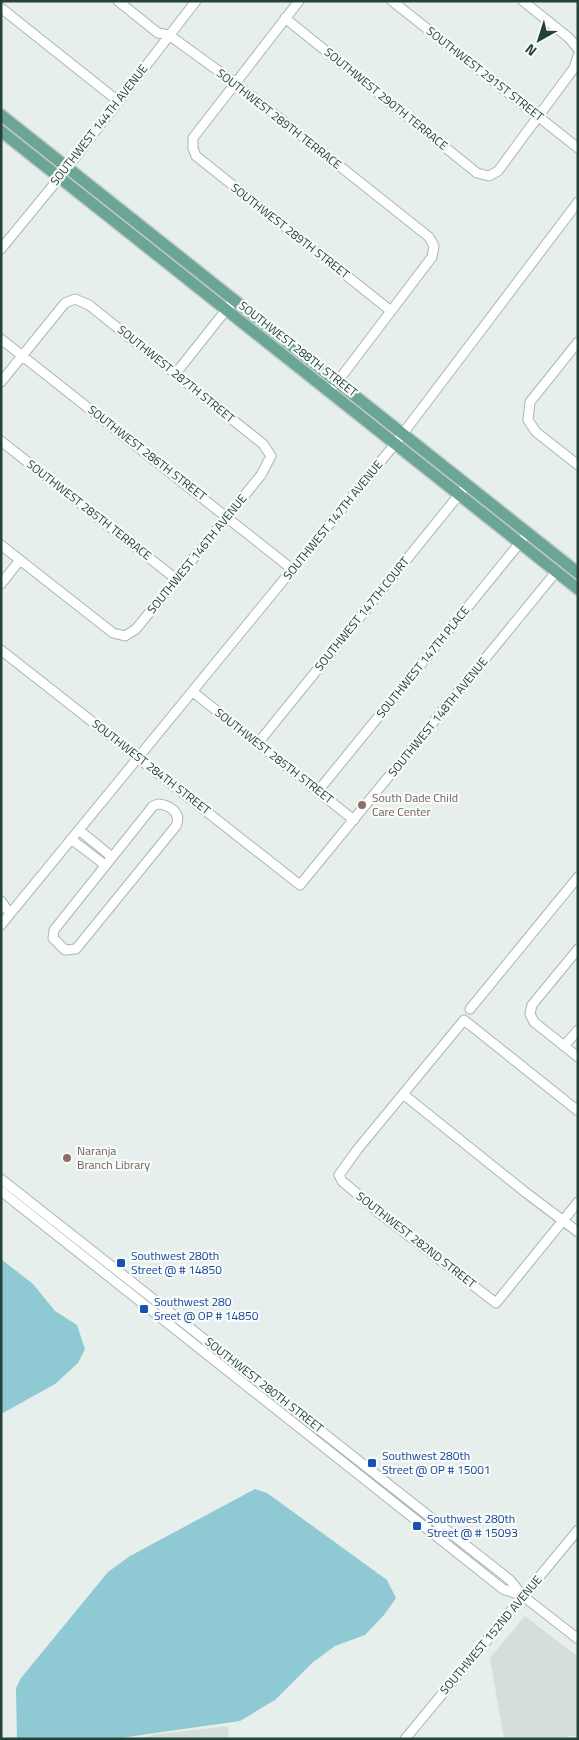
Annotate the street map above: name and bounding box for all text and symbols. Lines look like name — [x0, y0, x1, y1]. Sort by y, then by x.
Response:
north arrow — [514, 15, 564, 65]
street label: SOUTHWEST 291ST STREET — [422, 22, 549, 126]
text: N — [520, 39, 541, 62]
street label: SOUTHWEST 290TH TERRACE — [320, 43, 453, 155]
street label: SOUTHWEST 144TH AVENUE — [45, 60, 152, 189]
street label: SOUTHWEST 289TH TERRACE — [213, 64, 346, 174]
street label: SOUTHWEST 289TH STREET — [227, 178, 354, 284]
street label: SOUTHWEST 288TH STREET — [235, 296, 362, 402]
street label: SOUTHWEST 287TH STREET — [114, 320, 240, 427]
street label: SOUTHWEST 286TH STREET — [84, 400, 211, 506]
street label: SOUTHWEST 285TH TERRACE — [23, 455, 156, 565]
street label: SOUTHWEST 147TH AVENUE — [278, 455, 387, 584]
street label: SOUTHWEST 146TH AVENUE — [142, 489, 251, 618]
street label: SOUTHWEST 147TH COURT — [310, 552, 414, 675]
street label: SOUTHWEST 147TH PLACE — [371, 601, 474, 722]
street label: SOUTHWEST 148TH AVENUE — [383, 652, 492, 781]
street label: SOUTHWEST 285TH STREET — [211, 703, 338, 809]
street label: SOUTHWEST 284TH STREET — [88, 714, 215, 820]
place label: South Dade Child Care Center — [372, 788, 458, 821]
marker: South Dade Child Care Center — [356, 799, 368, 811]
place label: Naranja Branch Library — [77, 1141, 150, 1174]
marker: Naranja Branch Library — [61, 1152, 73, 1164]
street label: SOUTHWEST 282ND STREET — [352, 1187, 481, 1293]
place label: Southwest 280th Street @ # 14850 — [131, 1246, 222, 1279]
marker: Southwest 280th Street @ # 14850 — [115, 1257, 127, 1269]
place label: Southwest 280 Sreet @ OP # 14850 — [154, 1292, 259, 1325]
marker: Southwest 280 Sreet @ OP # 14850 — [138, 1303, 150, 1315]
street label: SOUTHWEST 280TH STREET — [201, 1332, 328, 1438]
place label: Southwest 280th Street @ OP # 15001 — [382, 1446, 491, 1479]
marker: Southwest 280th Street @ OP # 15001 — [366, 1457, 378, 1469]
place label: Southwest 280th Street @ # 15093 — [427, 1509, 518, 1542]
marker: Southwest 280th Street @ # 15093 — [411, 1520, 423, 1532]
street label: SOUTHWEST 152ND AVENUE — [435, 1571, 547, 1699]

